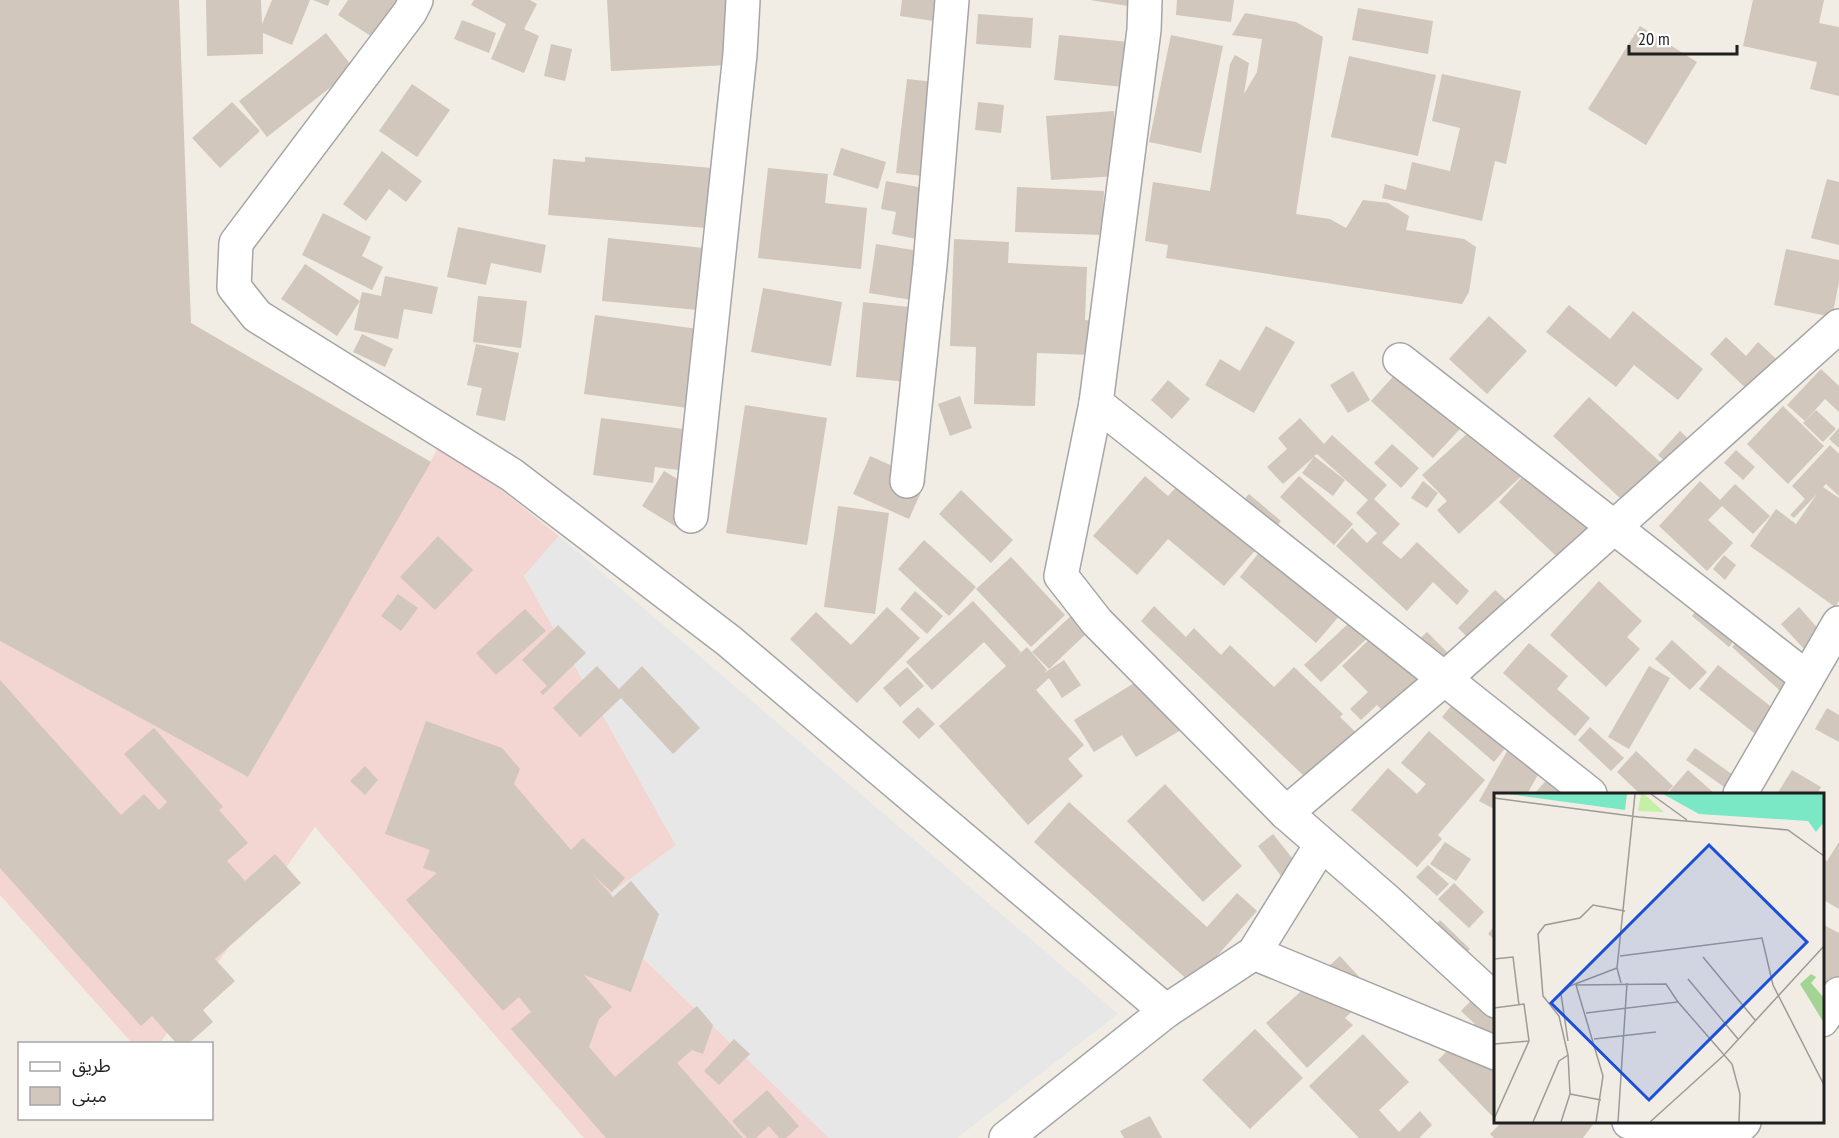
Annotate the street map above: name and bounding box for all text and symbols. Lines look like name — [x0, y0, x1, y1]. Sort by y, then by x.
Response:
scale bar — [1629, 18, 1737, 56]
text: 20 m — [1638, 27, 1670, 50]
inset map — [1494, 793, 1824, 1123]
legend — [18, 1042, 213, 1120]
text: طريق — [72, 1054, 111, 1077]
text: مبنى — [72, 1084, 107, 1107]

